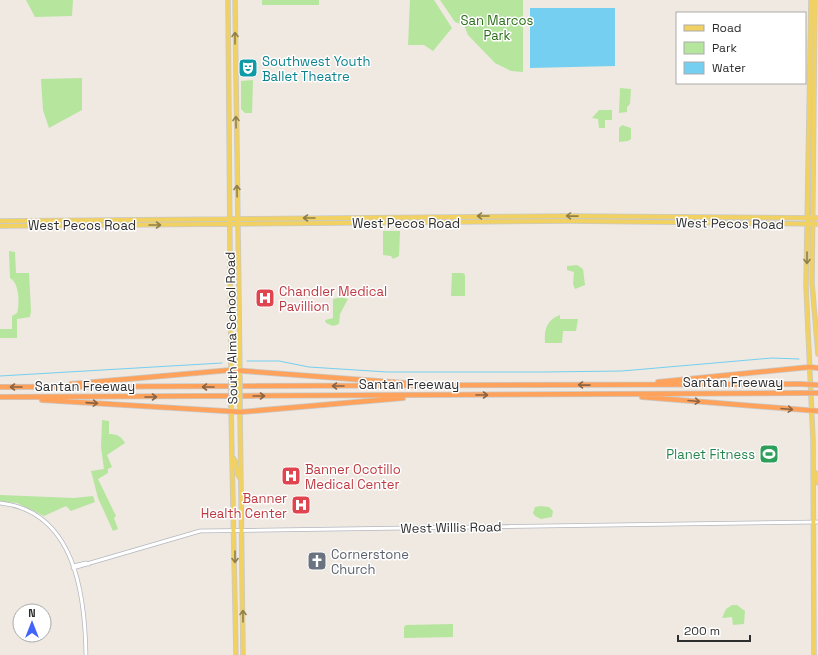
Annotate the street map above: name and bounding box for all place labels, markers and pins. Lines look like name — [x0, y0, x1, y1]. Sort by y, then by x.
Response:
place label: Southwest Youth Ballet Theatre — [262, 53, 370, 85]
theatre icon: Southwest Youth Ballet Theatre — [237, 57, 259, 79]
place label: Chandler Medical Pavillion — [279, 283, 387, 315]
hospital icon: Chandler Medical Pavillion — [254, 287, 276, 309]
sports icon: Planet Fitness — [758, 443, 780, 465]
place label: Planet Fitness — [666, 446, 755, 463]
place label: Banner Ocotillo Medical Center — [305, 461, 401, 493]
hospital icon: Banner Ocotillo Medical Center — [280, 465, 302, 487]
place label: Banner Health Center — [201, 490, 287, 522]
hospital icon: Banner Health Center — [290, 494, 312, 516]
place label: Cornerstone Church — [331, 546, 409, 578]
church icon: Cornerstone Church — [306, 550, 328, 572]

